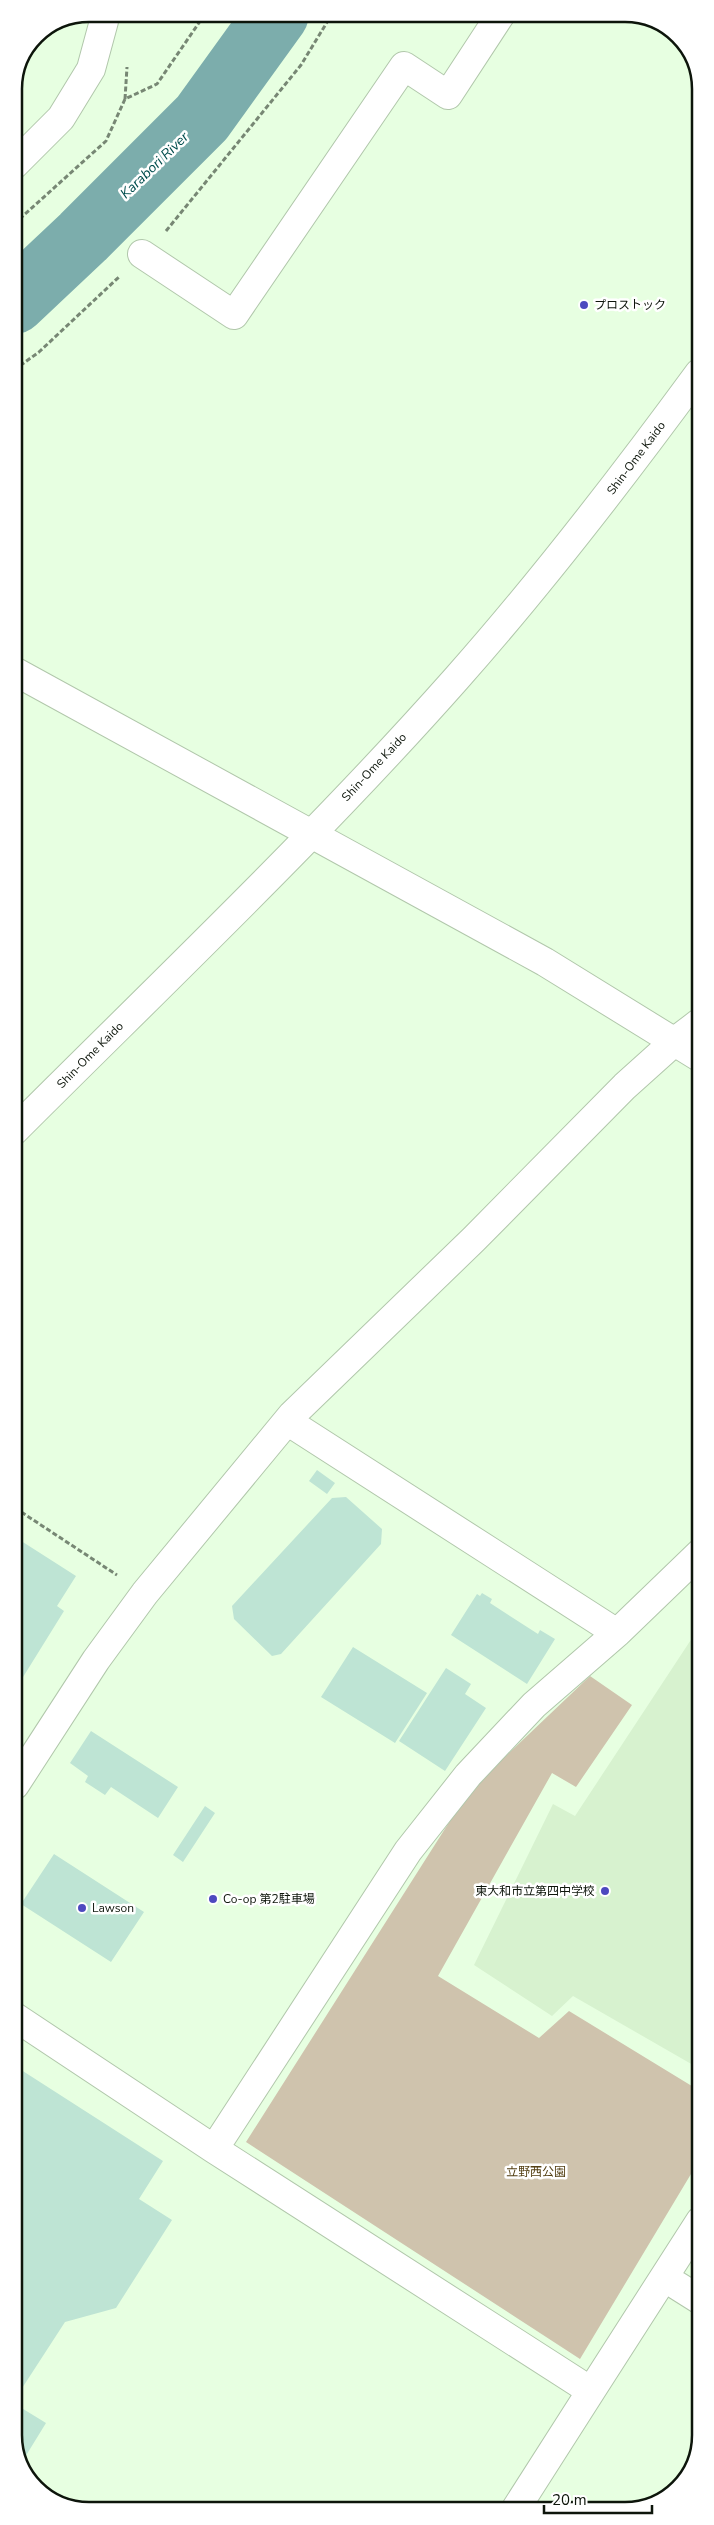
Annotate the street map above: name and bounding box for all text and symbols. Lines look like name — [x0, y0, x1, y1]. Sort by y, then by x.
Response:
water label: Karabori River — [116, 127, 193, 203]
place label: プロストック — [594, 297, 666, 313]
marker: プロストック — [578, 299, 590, 311]
street label: Shin-Ome Kaido — [603, 418, 669, 498]
street label: Shin-Ome Kaido — [338, 729, 410, 805]
street label: Shin-Ome Kaido — [53, 1018, 127, 1092]
place label: 東大和市立第四中学校 — [475, 1883, 595, 1899]
marker: 東大和市立第四中学校 — [599, 1885, 611, 1897]
place label: Co-op 第2駐車場 — [223, 1891, 315, 1907]
marker: Co-op 第2駐車場 — [207, 1893, 219, 1905]
place label: Lawson — [92, 1900, 134, 1916]
marker: Lawson — [76, 1902, 88, 1914]
park label: 立野西公園 — [506, 2164, 566, 2180]
scale bar — [544, 2482, 652, 2514]
text: 20 m — [552, 2490, 587, 2510]

